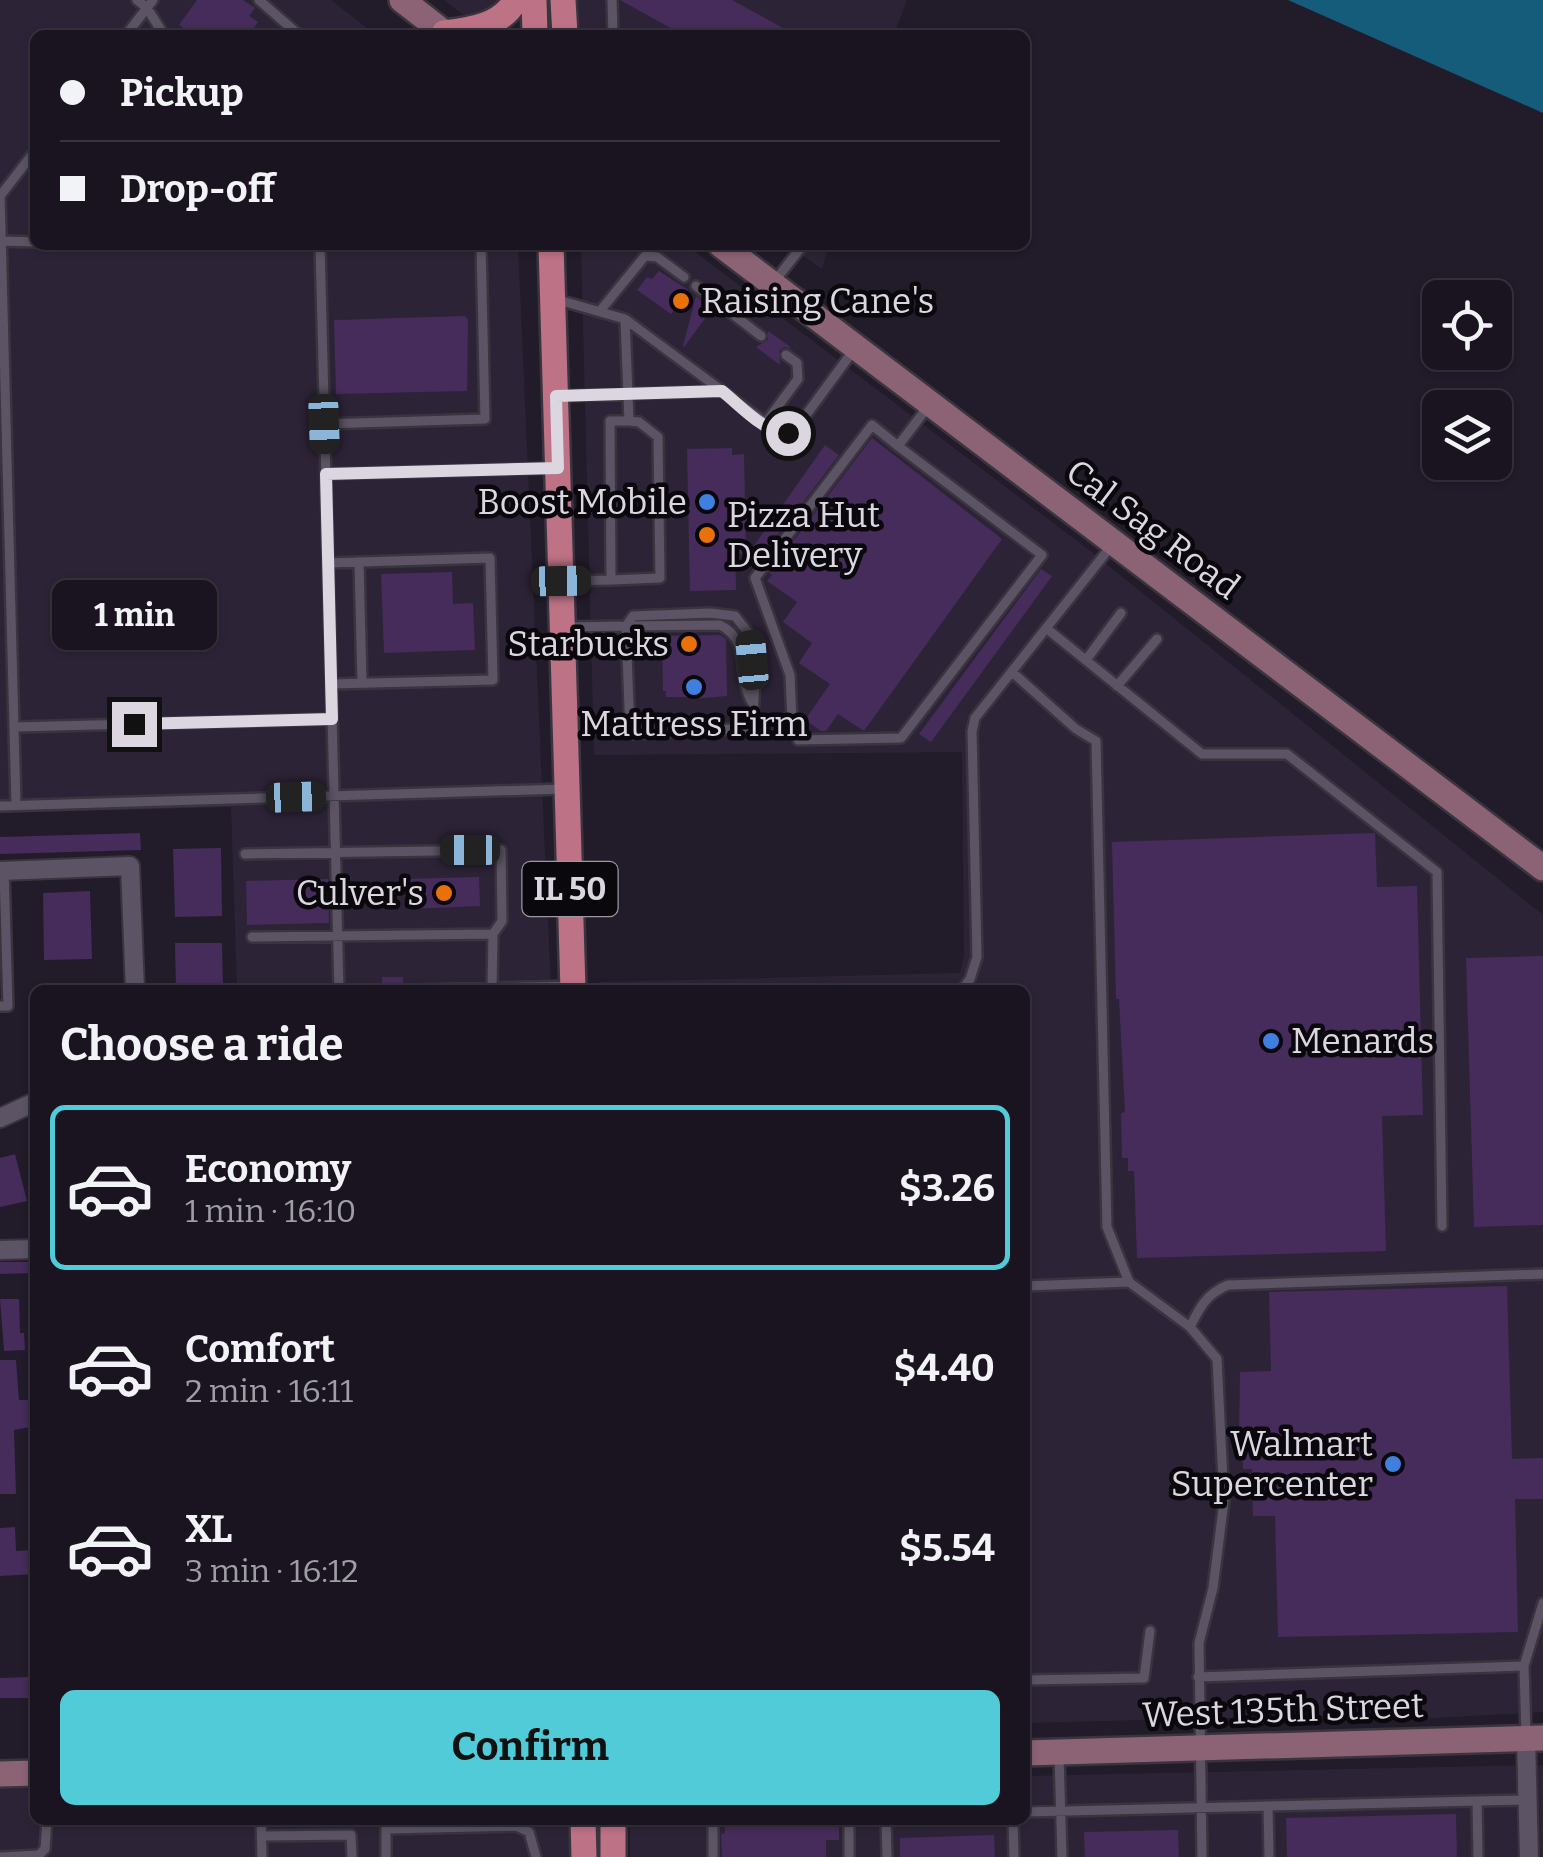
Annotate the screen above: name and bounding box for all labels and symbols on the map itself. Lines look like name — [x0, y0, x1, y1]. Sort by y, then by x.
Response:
place label: Raising Cane's — [701, 280, 934, 322]
marker: Raising Cane's — [670, 290, 692, 312]
car — [308, 393, 340, 455]
route start — [766, 411, 811, 456]
street label: Cal Sag Road — [1058, 450, 1248, 608]
place label: Boost Mobile — [478, 481, 687, 523]
marker: Boost Mobile — [696, 491, 718, 513]
place label: Pizza Hut Delivery — [727, 494, 880, 576]
marker: Pizza Hut Delivery — [696, 524, 718, 546]
car — [531, 565, 591, 597]
callout: 1 min — [52, 579, 216, 649]
place label: Starbucks — [507, 623, 669, 665]
car — [734, 629, 770, 691]
marker: Starbucks — [678, 633, 700, 655]
marker: Mattress Firm — [683, 676, 705, 698]
route end — [112, 702, 157, 747]
place label: Mattress Firm — [580, 703, 808, 745]
car — [265, 781, 327, 813]
car — [440, 835, 500, 865]
road number: IL 50 — [522, 862, 618, 916]
place label: Culver's — [296, 872, 424, 914]
marker: Culver's — [433, 882, 455, 904]
place label: Menards — [1291, 1020, 1434, 1062]
marker: Menards — [1260, 1030, 1282, 1052]
place label: Walmart Supercenter — [1171, 1423, 1373, 1505]
marker: Walmart Supercenter — [1382, 1453, 1404, 1475]
street label: West 135th Street — [1142, 1684, 1425, 1736]

